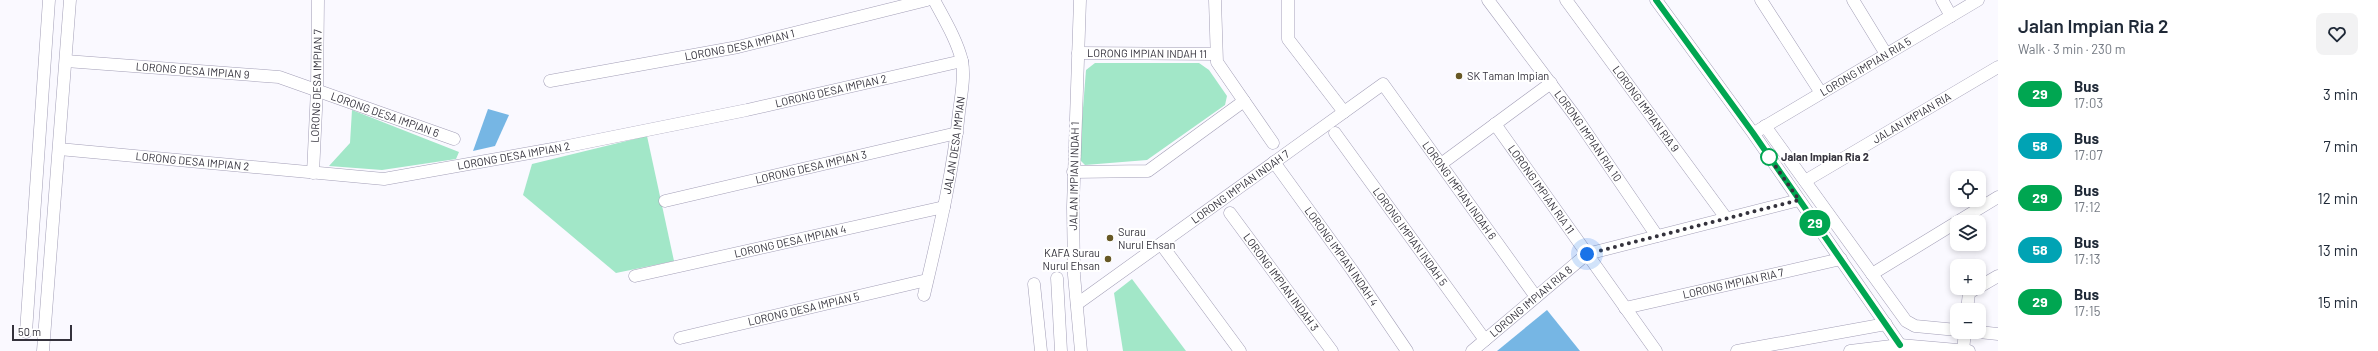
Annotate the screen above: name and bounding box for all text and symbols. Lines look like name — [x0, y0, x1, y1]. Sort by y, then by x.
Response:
button: heart — [2316, 13, 2358, 55]
text: Jalan Impian Ria 2 — [2018, 14, 2169, 37]
street label: LORONG DESA IMPIAN 1 — [684, 26, 796, 63]
street label: LORONG DESA IMPIAN 7 — [307, 29, 324, 143]
street label: LORONG IMPIAN RIA 5 — [1818, 34, 1914, 98]
text: Walk · 3 min · 230 m — [2018, 41, 2125, 57]
street label: LORONG IMPIAN INDAH 11 — [1087, 46, 1207, 60]
street label: LORONG DESA IMPIAN 9 — [135, 59, 250, 81]
street label: LORONG IMPIAN RIA 9 — [1610, 63, 1682, 154]
place label: SK Taman Impian — [1467, 69, 1549, 82]
street label: LORONG DESA IMPIAN 2 — [774, 71, 888, 109]
marker: SK Taman Impian — [1454, 71, 1464, 81]
text: Bus — [2074, 77, 2099, 95]
text: 29 — [2032, 85, 2048, 102]
text: 3 min — [2323, 85, 2358, 103]
street label: LORONG IMPIAN RIA 10 — [1552, 88, 1625, 184]
street label: LORONG DESA IMPIAN 6 — [329, 89, 441, 139]
street label: JALAN IMPIAN RIA — [1870, 89, 1953, 146]
street label: JALAN DESA IMPIAN — [940, 95, 967, 195]
text: 17:03 — [2074, 95, 2103, 111]
street label: JALAN IMPIAN INDAH 1 — [1066, 121, 1081, 231]
text: Bus — [2074, 129, 2099, 147]
text: 58 — [2032, 137, 2048, 154]
text: 7 min — [2324, 137, 2358, 155]
street label: LORONG DESA IMPIAN 2 — [456, 139, 571, 172]
street label: LORONG IMPIAN INDAH 6 — [1420, 139, 1500, 242]
street label: LORONG IMPIAN RIA 11 — [1506, 142, 1578, 236]
street label: LORONG DESA IMPIAN 3 — [754, 147, 868, 186]
street label: LORONG IMPIAN INDAH 7 — [1188, 147, 1291, 226]
text: 17:07 — [2074, 147, 2103, 163]
marker: Jalan Impian Ria 2 — [1760, 148, 1778, 166]
street label: LORONG DESA IMPIAN 2 — [135, 149, 250, 173]
place label: Jalan Impian Ria 2 — [1781, 150, 1869, 163]
map controls — [1950, 171, 1986, 339]
button: locate — [1950, 171, 1986, 207]
text: Bus — [2074, 181, 2099, 199]
street label: LORONG IMPIAN INDAH 5 — [1371, 185, 1451, 288]
text: 29 — [2032, 189, 2048, 206]
text: 12 min — [2317, 189, 2358, 207]
text: 17:12 — [2074, 199, 2101, 215]
street label: LORONG IMPIAN INDAH 4 — [1302, 204, 1381, 308]
line badge: 29 — [1797, 210, 1833, 236]
text: 29 — [1807, 214, 1823, 231]
button: layers — [1950, 215, 1986, 251]
street label: LORONG DESA IMPIAN 4 — [733, 222, 847, 260]
place label: Surau Nurul Ehsan — [1118, 225, 1175, 251]
street label: LORONG IMPIAN INDAH 3 — [1241, 231, 1322, 333]
marker: Surau Nurul Ehsan — [1105, 233, 1115, 243]
text: Bus — [2074, 233, 2099, 251]
text: 58 — [2032, 241, 2048, 258]
text: 13 min — [2318, 241, 2358, 259]
your location — [1577, 244, 1597, 264]
place label: KAFA Surau Nurul Ehsan — [1043, 246, 1100, 272]
text: 17:13 — [2074, 251, 2100, 267]
marker: KAFA Surau Nurul Ehsan — [1103, 254, 1113, 264]
button: + — [1950, 259, 1986, 295]
street label: LORONG IMPIAN RIA 8 — [1487, 262, 1575, 339]
street label: LORONG IMPIAN RIA 7 — [1681, 265, 1785, 301]
text: Bus — [2074, 285, 2099, 303]
street label: LORONG DESA IMPIAN 5 — [747, 289, 861, 328]
text: 29 — [2032, 293, 2048, 310]
text: 15 min — [2318, 293, 2358, 311]
button: − — [1950, 303, 1986, 339]
text: 17:15 — [2074, 303, 2100, 319]
scale bar — [12, 323, 72, 342]
text: 50 m — [18, 325, 41, 338]

